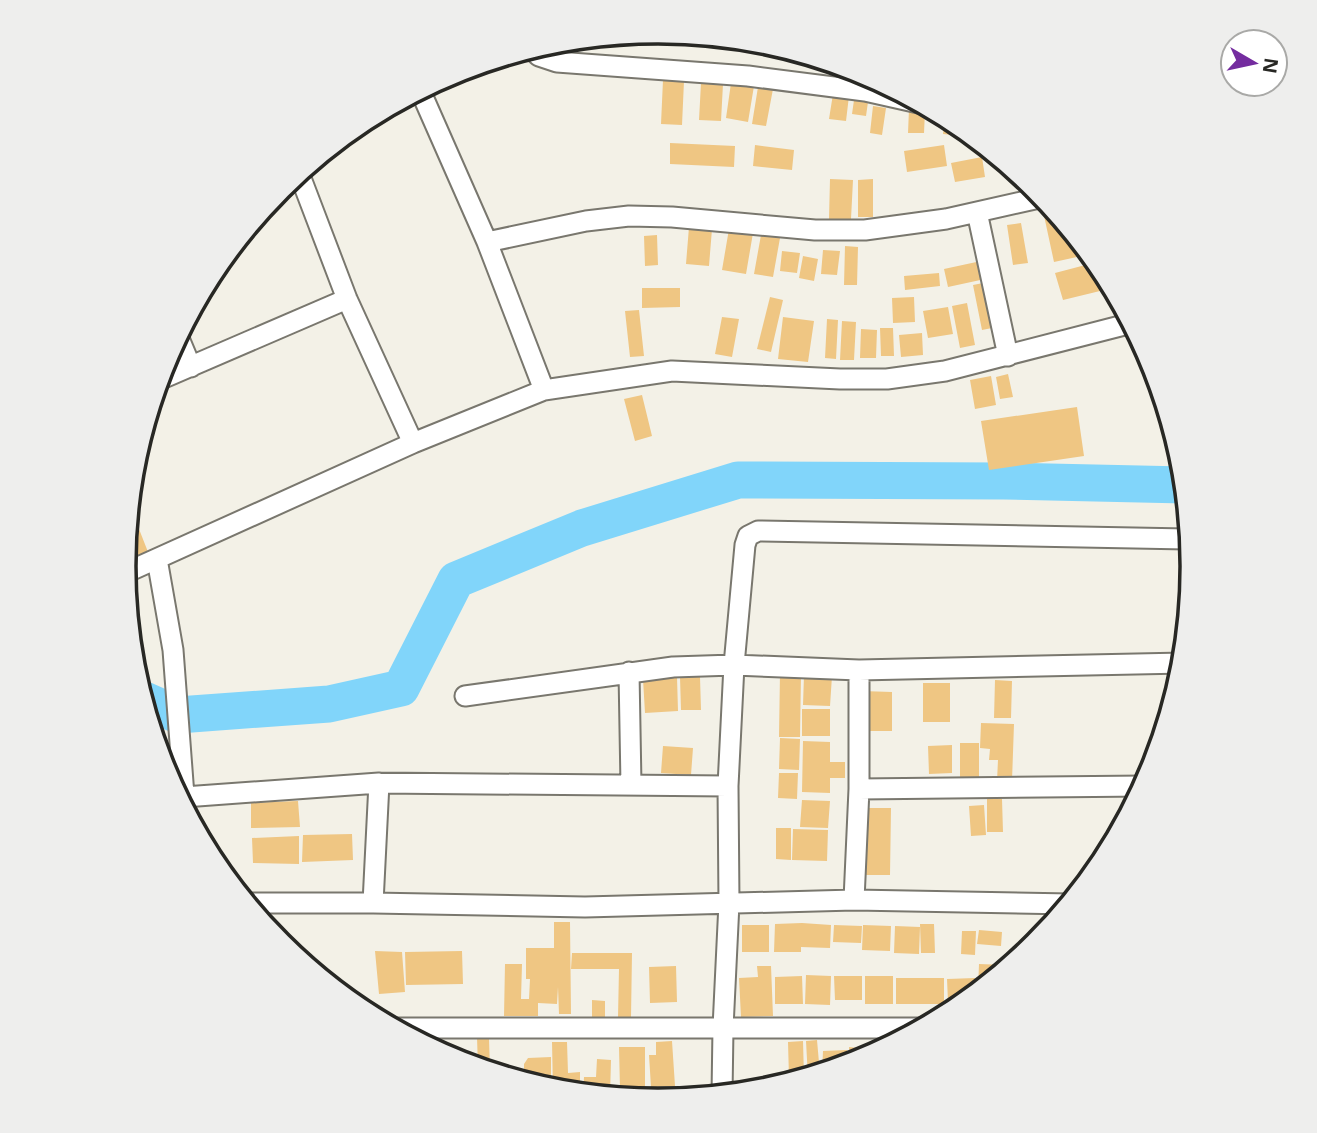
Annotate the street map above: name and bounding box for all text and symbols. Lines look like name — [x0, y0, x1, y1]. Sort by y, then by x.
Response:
north arrow — [1219, 28, 1289, 98]
text: N — [1257, 56, 1285, 75]

